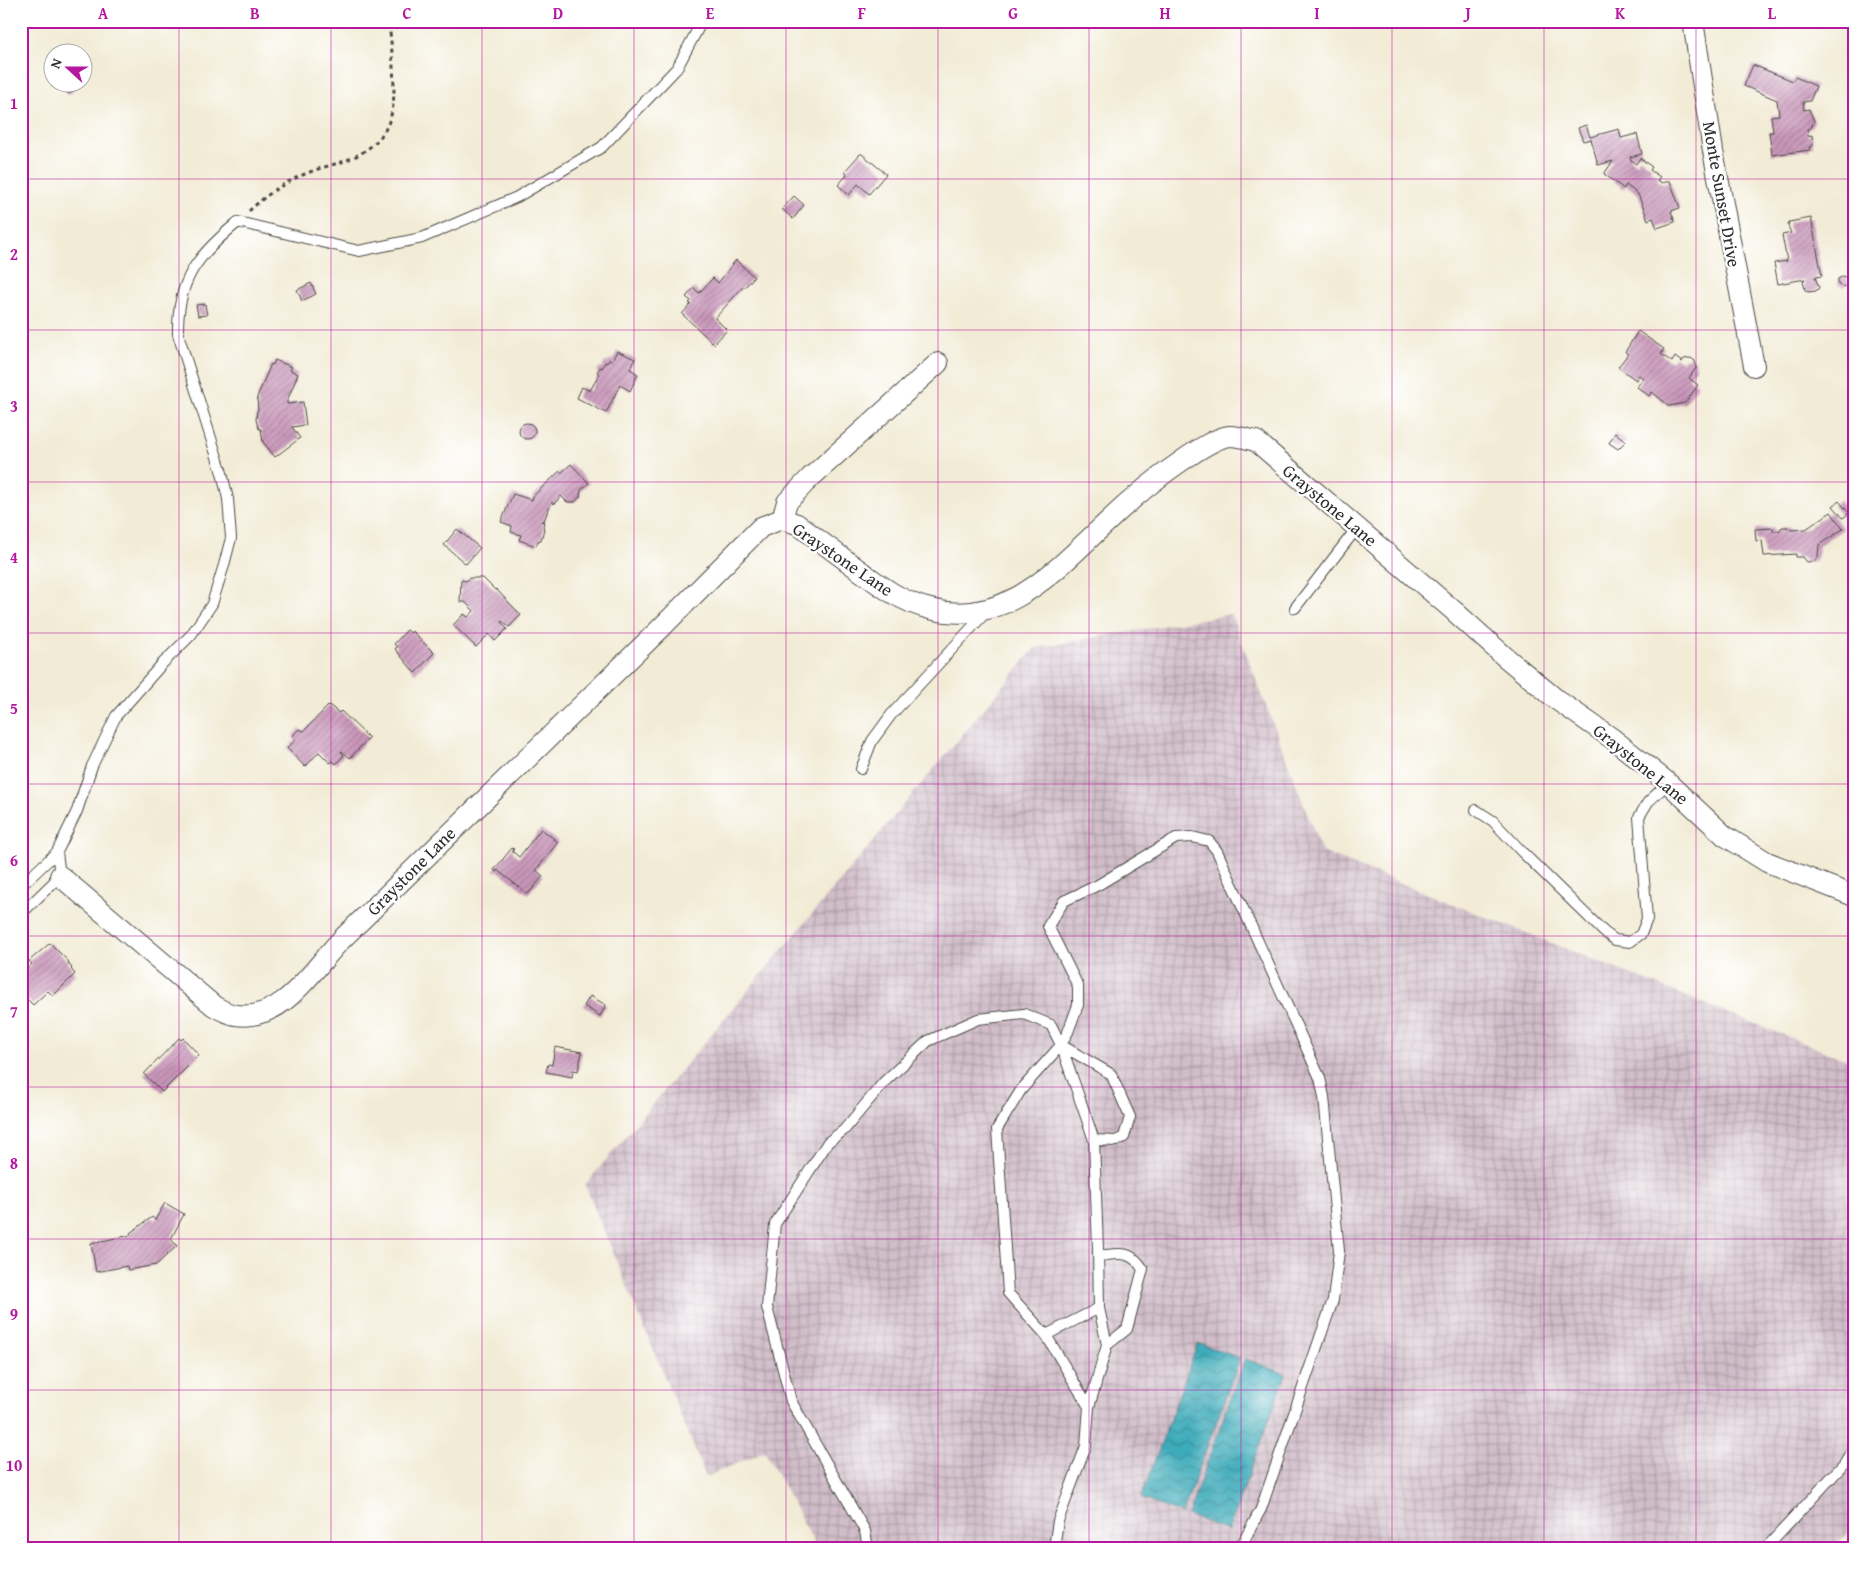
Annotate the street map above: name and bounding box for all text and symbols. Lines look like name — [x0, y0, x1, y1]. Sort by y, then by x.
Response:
text: A — [98, 1, 109, 25]
text: B — [250, 1, 260, 25]
text: C — [402, 1, 412, 25]
text: D — [553, 1, 563, 25]
text: E — [706, 1, 715, 25]
text: F — [858, 1, 866, 25]
text: G — [1008, 1, 1018, 25]
text: H — [1159, 1, 1171, 25]
text: I — [1314, 1, 1320, 25]
text: J — [1462, 1, 1471, 25]
text: K — [1615, 1, 1626, 25]
text: L — [1768, 1, 1777, 25]
north arrow — [42, 42, 92, 92]
text: N — [45, 55, 67, 71]
text: 1 — [10, 91, 18, 115]
street label: Monte Sunset Drive — [1696, 119, 1748, 269]
text: 2 — [10, 242, 18, 266]
text: 3 — [10, 394, 18, 418]
street label: Graystone Lane — [1277, 457, 1383, 553]
street label: Graystone Lane — [787, 515, 899, 603]
text: 4 — [10, 545, 18, 569]
text: 5 — [10, 696, 18, 720]
street label: Graystone Lane — [1587, 717, 1695, 811]
street label: Graystone Lane — [360, 820, 462, 922]
text: 6 — [10, 848, 18, 872]
text: 7 — [10, 999, 18, 1023]
text: 8 — [10, 1151, 18, 1175]
text: 9 — [10, 1302, 18, 1326]
text: 10 — [6, 1453, 22, 1477]

